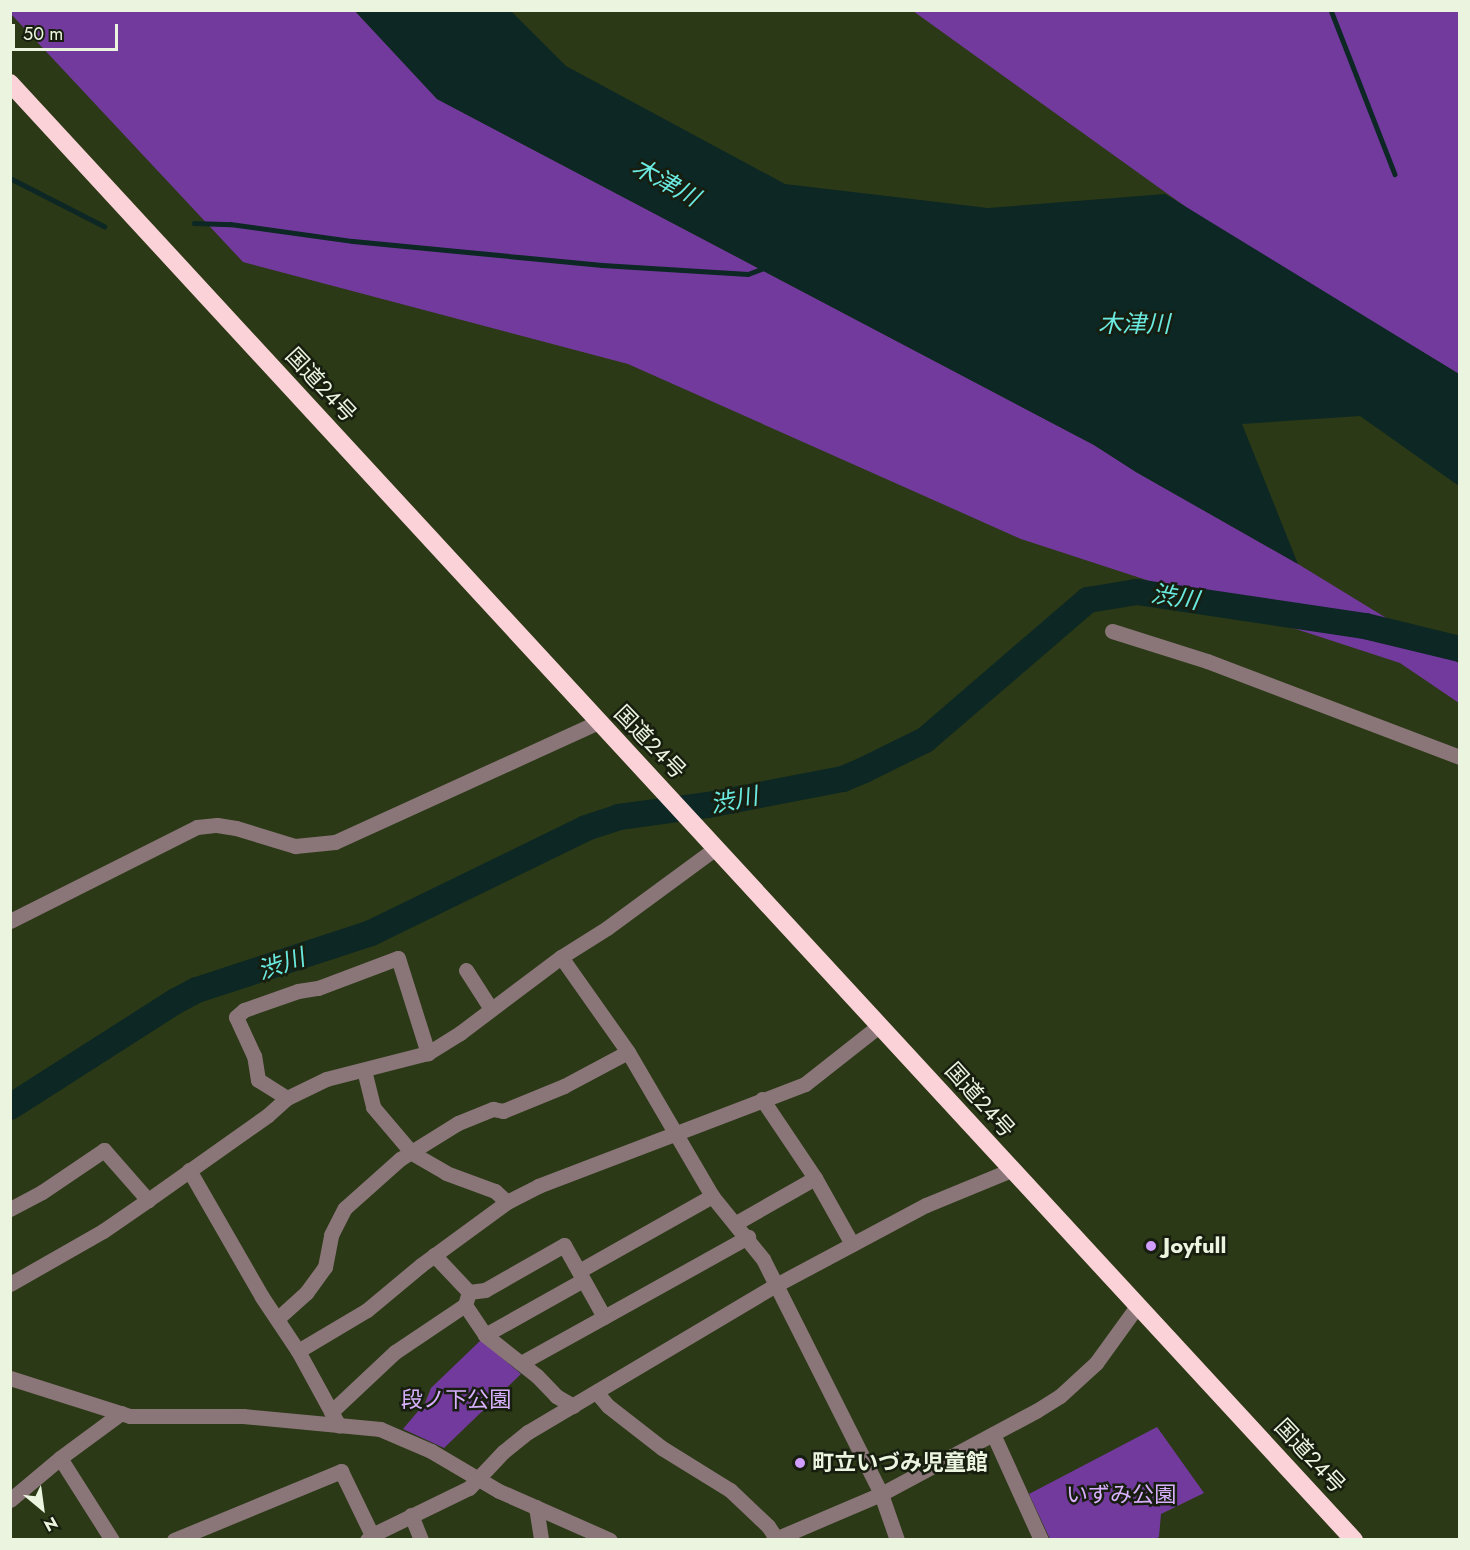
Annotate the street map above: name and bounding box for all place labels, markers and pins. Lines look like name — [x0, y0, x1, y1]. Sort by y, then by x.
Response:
place label: Joyfull — [1163, 1233, 1226, 1259]
marker: Joyfull — [1144, 1239, 1158, 1253]
place label: 町立いづみ児童館 — [812, 1450, 988, 1476]
marker: 町立いづみ児童館 — [793, 1456, 807, 1470]

